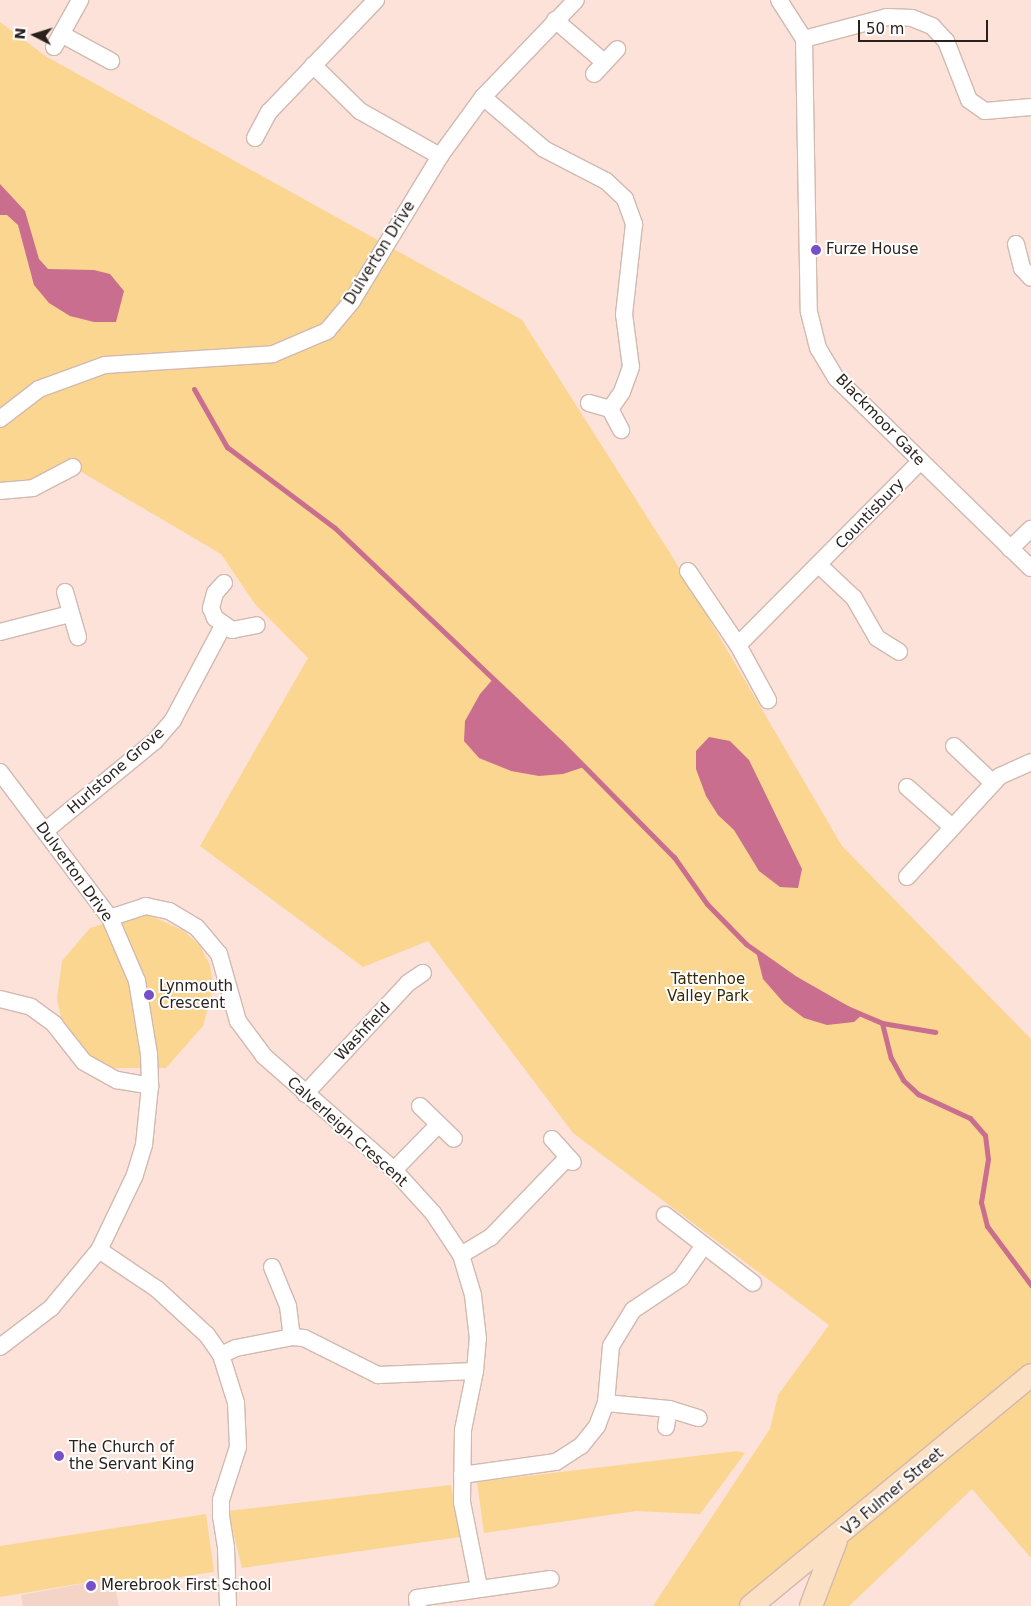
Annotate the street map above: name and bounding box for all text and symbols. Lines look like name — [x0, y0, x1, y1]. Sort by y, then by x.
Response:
north arrow — [10, 10, 60, 60]
scale bar — [861, 10, 991, 42]
text: 50 m — [866, 20, 904, 38]
text: N — [12, 27, 29, 40]
street label: Dulverton Drive — [341, 198, 419, 308]
place label: Furze House — [826, 241, 918, 259]
marker: Furze House — [810, 244, 822, 256]
street label: Blackmoor Gate — [832, 370, 928, 470]
street label: Countisbury — [832, 475, 908, 553]
street label: Hurlstone Grove — [64, 724, 168, 818]
street label: Dulverton Drive — [32, 819, 116, 925]
park label: Tattenhoe Valley Park — [667, 970, 749, 1005]
place label: Lynmouth Crescent — [159, 977, 233, 1012]
marker: Lynmouth Crescent — [143, 989, 155, 1001]
street label: Washfield — [332, 999, 394, 1065]
street label: Calverleigh Crescent — [283, 1073, 411, 1191]
place label: The Church of the Servant King — [69, 1438, 195, 1473]
street label: V3 Fulmer Street — [839, 1444, 947, 1540]
marker: The Church of the Servant King — [53, 1450, 65, 1462]
place label: Merebrook First School — [101, 1577, 272, 1595]
marker: Merebrook First School — [85, 1580, 97, 1592]

